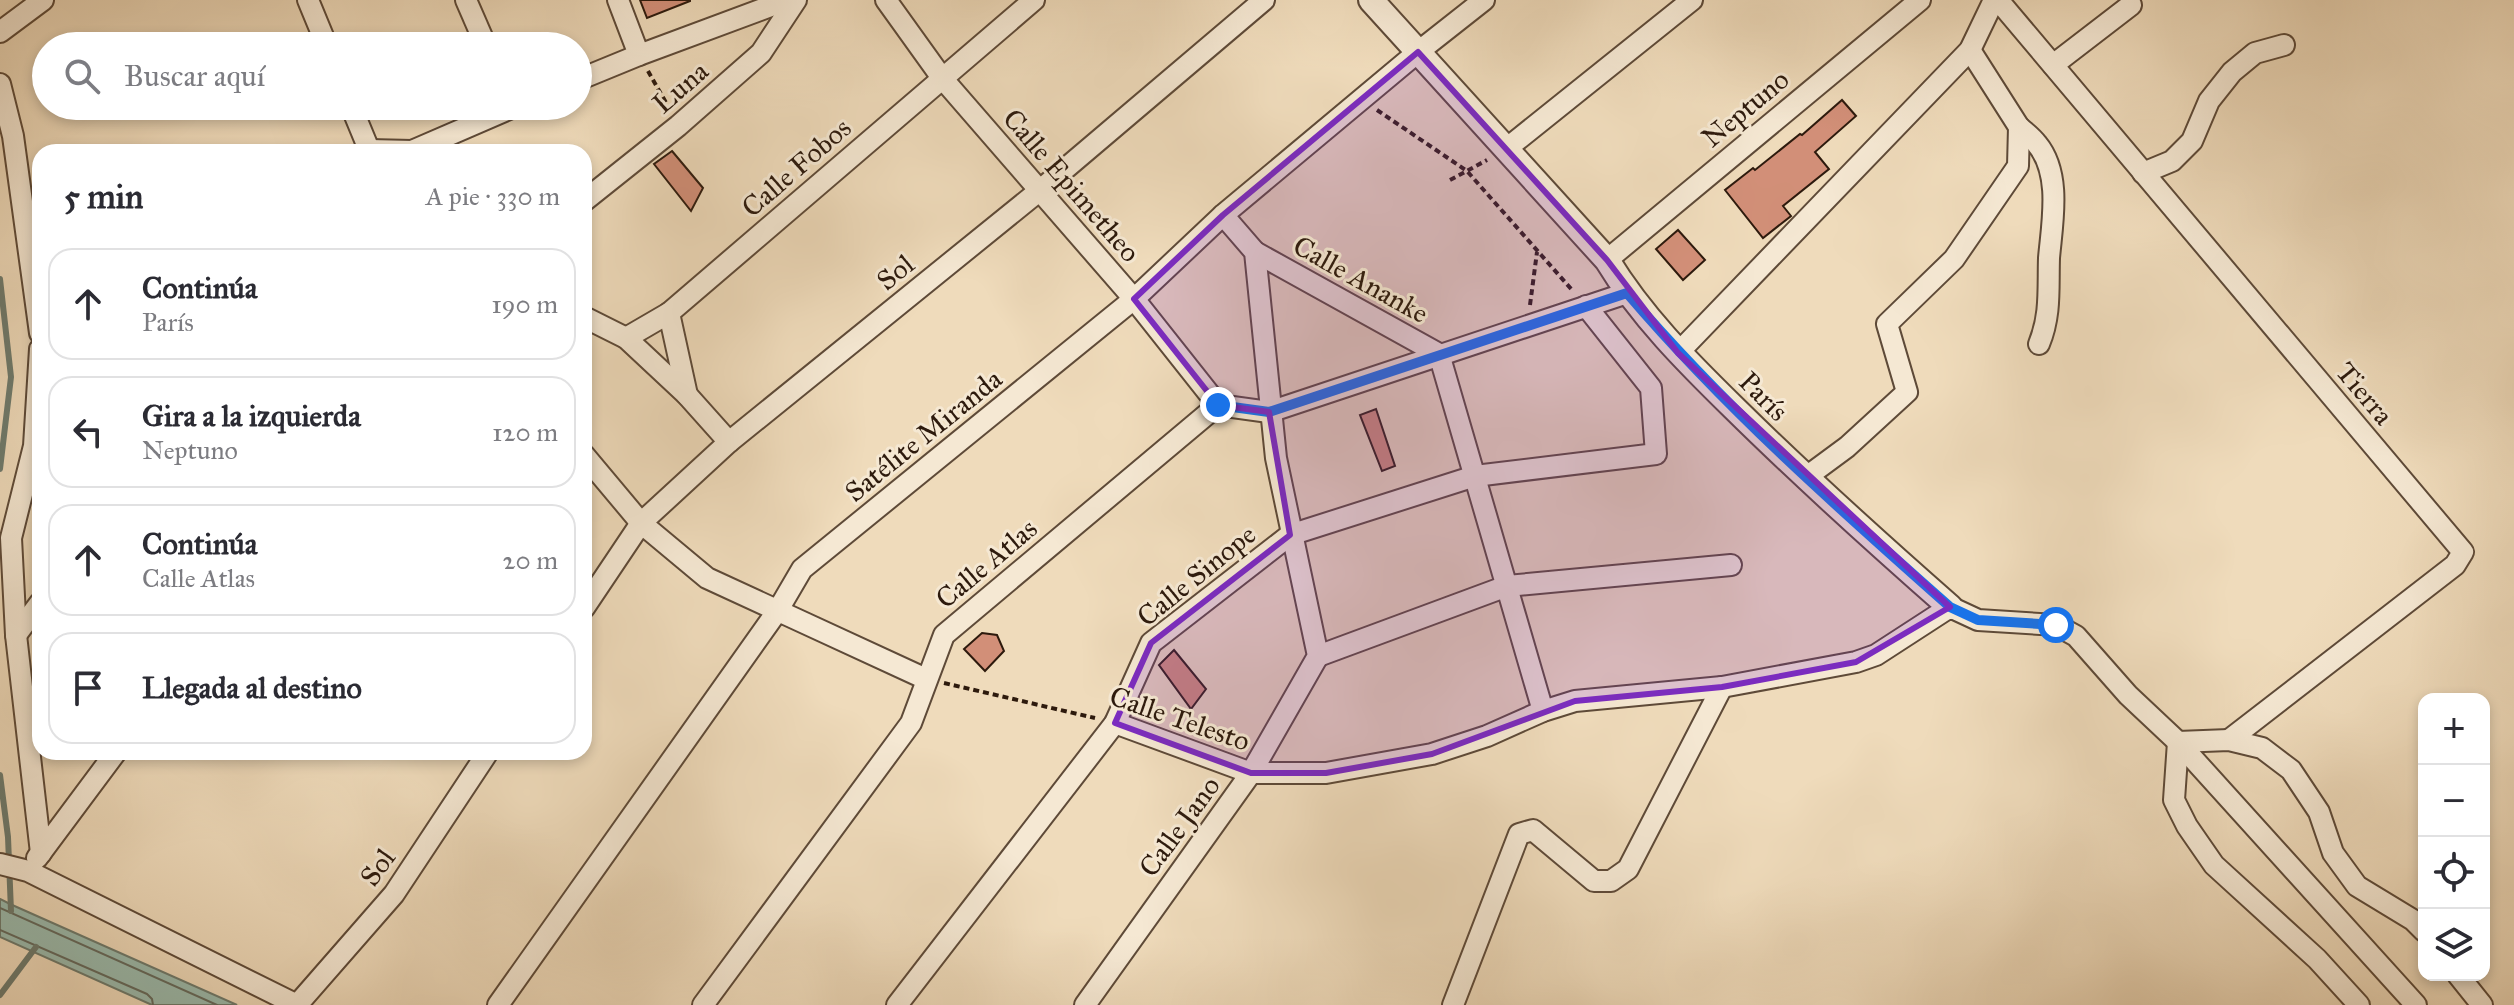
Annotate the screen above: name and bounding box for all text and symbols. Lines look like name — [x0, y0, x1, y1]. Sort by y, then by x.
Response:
search box — [32, 32, 592, 120]
icon: search — [60, 54, 104, 98]
street label: Luna — [645, 54, 716, 121]
text: Buscar aquí — [124, 58, 265, 94]
street label: Neptuno — [1695, 62, 1796, 155]
street label: Calle Epimetheo — [995, 101, 1148, 269]
street label: Calle Fobos — [734, 110, 858, 224]
text: 5 min — [64, 176, 143, 217]
text: A pie · 330 m — [426, 180, 560, 212]
street label: Calle Ananke — [1287, 228, 1434, 331]
street label: Sol — [870, 247, 921, 298]
text: Continúa — [142, 270, 258, 306]
icon: ahead — [66, 282, 110, 326]
text: 190 m — [491, 288, 558, 320]
text: París — [142, 306, 194, 338]
street label: Tierra — [2328, 355, 2401, 432]
street label: Satélite Miranda — [838, 361, 1009, 509]
street label: París — [1732, 364, 1796, 428]
route end — [1200, 387, 1236, 423]
text: Gira a la izquierda — [142, 398, 361, 434]
icon: left — [66, 410, 110, 454]
text: 120 m — [492, 416, 558, 448]
text: Neptuno — [142, 434, 238, 466]
street label: Calle Atlas — [928, 511, 1044, 616]
street label: Calle Sinope — [1130, 517, 1263, 634]
text: Continúa — [142, 526, 258, 562]
icon: ahead — [66, 538, 110, 582]
text: 20 m — [503, 544, 558, 576]
text: Calle Atlas — [142, 562, 255, 594]
route start — [2038, 607, 2074, 643]
icon: arrive — [66, 666, 110, 710]
text: Llegada al destino — [142, 670, 362, 706]
street label: Calle Telesto — [1105, 678, 1254, 759]
map controls — [2418, 693, 2490, 981]
button: + — [2418, 693, 2490, 765]
button: − — [2418, 765, 2490, 837]
street label: Calle Jano — [1131, 769, 1228, 883]
button: locate — [2418, 837, 2490, 909]
street label: Sol — [352, 841, 403, 893]
button: layers — [2418, 909, 2490, 981]

